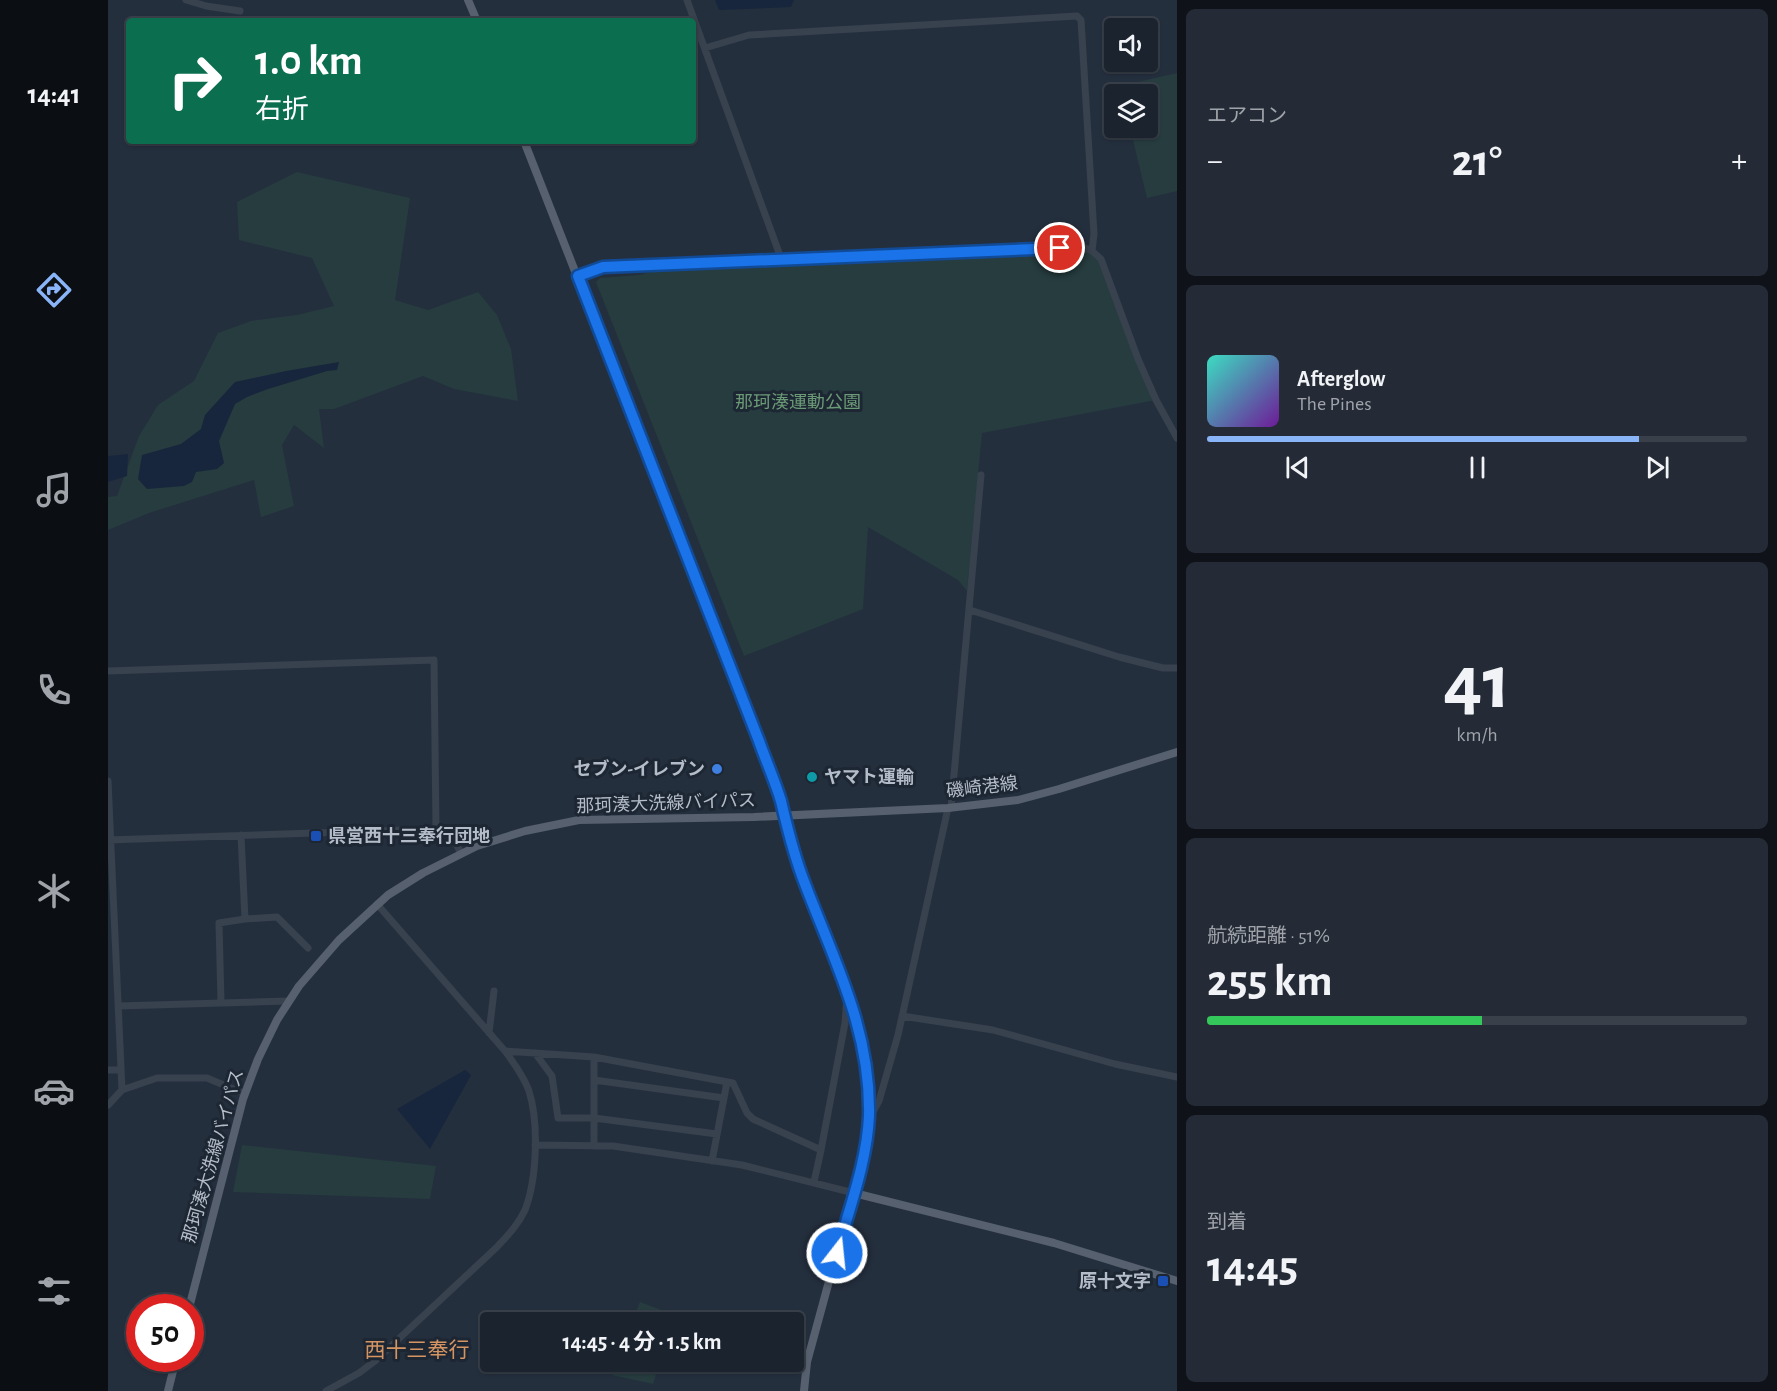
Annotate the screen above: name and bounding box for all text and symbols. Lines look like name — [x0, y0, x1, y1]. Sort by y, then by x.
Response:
map controls — [1104, 18, 1158, 138]
button: sound — [1104, 18, 1158, 72]
text: 1.0 km — [255, 40, 363, 82]
icon: right — [156, 42, 234, 120]
text: 14:41 — [28, 81, 80, 108]
button: layers — [1104, 84, 1158, 138]
text: 右折 — [255, 96, 309, 123]
text: エアコン — [1207, 106, 1287, 126]
text: 21° — [1452, 139, 1502, 184]
text: − — [1207, 145, 1223, 178]
text: + — [1731, 145, 1747, 178]
pin — [1034, 222, 1085, 273]
icon: arrive — [1043, 231, 1076, 264]
icon: directions — [33, 269, 75, 311]
text: Afterglow — [1297, 368, 1385, 390]
park label: 那珂湊運動公園 — [735, 392, 861, 412]
text: The Pines — [1297, 394, 1372, 414]
icon: previous — [1281, 451, 1314, 484]
icon: pause — [1461, 451, 1494, 484]
icon: next — [1641, 451, 1674, 484]
icon: music — [33, 469, 75, 511]
text: 41 — [1443, 645, 1511, 723]
icon: phone — [33, 669, 75, 711]
text: km/h — [1456, 725, 1498, 745]
place label: セブン-イレブン — [574, 759, 705, 779]
marker: セブン-イレブン — [710, 762, 724, 776]
place label: ヤマト運輸 — [824, 767, 914, 787]
marker: ヤマト運輸 — [805, 770, 819, 784]
street label: 磯崎港線 — [945, 773, 1019, 801]
street label: 那珂湊大洗線バイパス — [576, 790, 756, 816]
place label: 県営西十三奉行団地 — [328, 825, 490, 846]
marker: 県営西十三奉行団地 — [309, 829, 323, 843]
icon: climate — [33, 870, 75, 912]
text: 航続距離 · 51% — [1207, 926, 1330, 946]
text: 255 km — [1207, 959, 1332, 1004]
street label: 那珂湊大洗線バイパス — [179, 1067, 247, 1245]
icon: car — [33, 1070, 75, 1112]
text: 到着 — [1207, 1212, 1247, 1232]
position arrow — [805, 1221, 869, 1285]
text: 14:45 — [1207, 1245, 1298, 1290]
icon: filters — [33, 1270, 75, 1312]
place label: 原十文字 — [1079, 1272, 1151, 1291]
marker: 原十文字 — [1156, 1274, 1170, 1288]
speed limit sign: 50 — [126, 1294, 204, 1372]
text: 14:45 · 4 分 · 1.5 km — [563, 1331, 721, 1353]
district label: 西十三奉行 — [365, 1339, 470, 1361]

